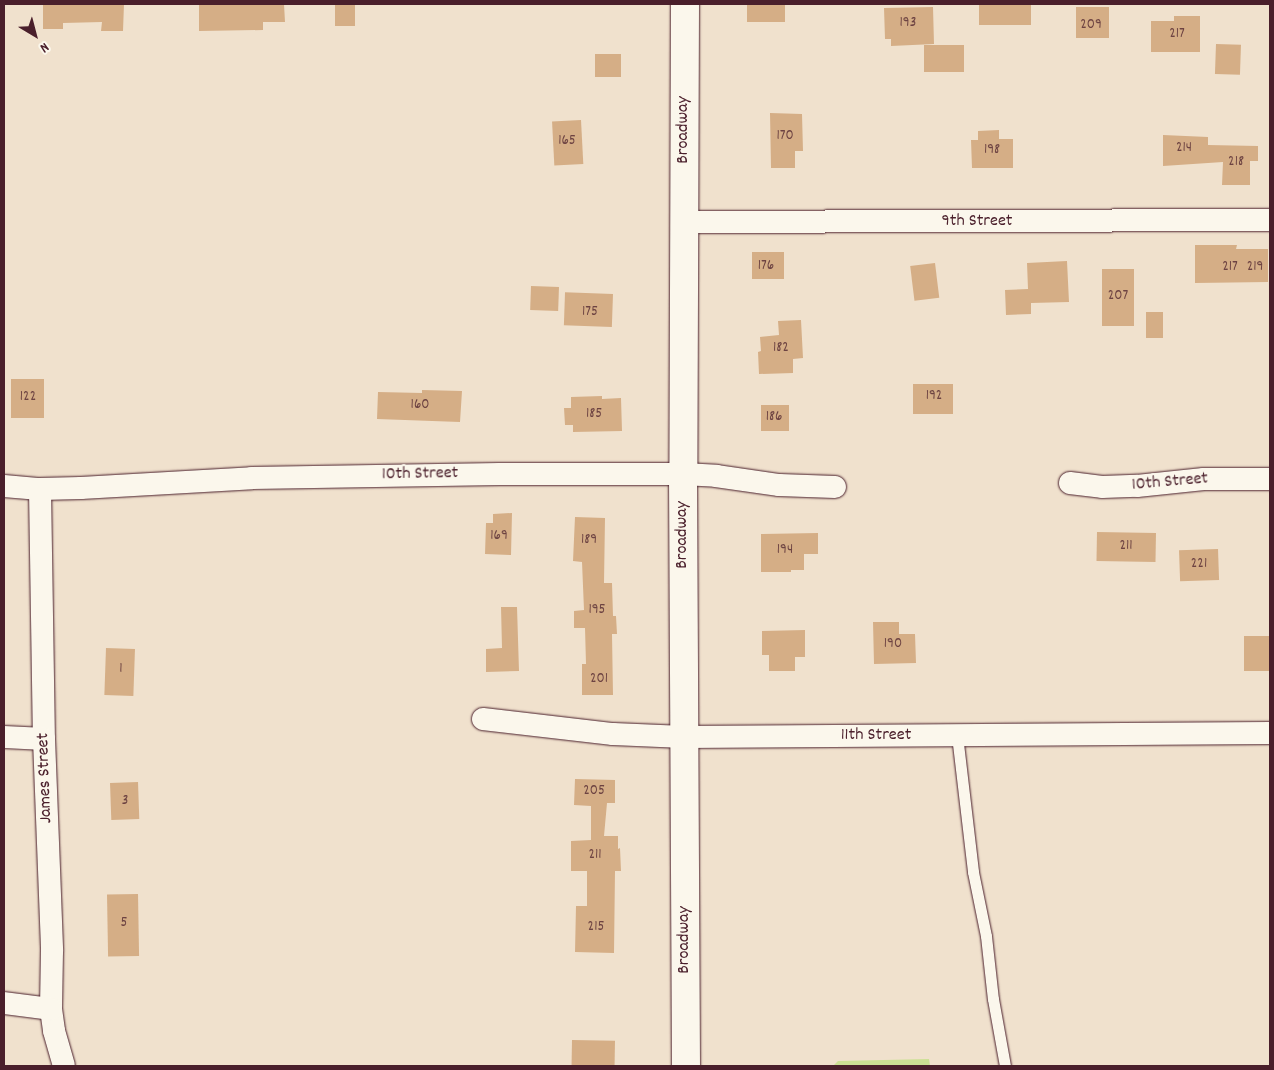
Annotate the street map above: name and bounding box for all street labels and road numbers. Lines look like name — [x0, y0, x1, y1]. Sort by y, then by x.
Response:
street label: Broadway — [673, 96, 695, 164]
street label: 9th Street — [942, 211, 1012, 233]
street label: 10th Street — [382, 464, 458, 486]
street label: 10th Street — [1131, 469, 1209, 497]
street label: Broadway — [672, 501, 694, 569]
street label: 11th Street — [841, 725, 911, 747]
street label: James Street — [34, 732, 58, 824]
street label: Broadway — [674, 906, 696, 974]

